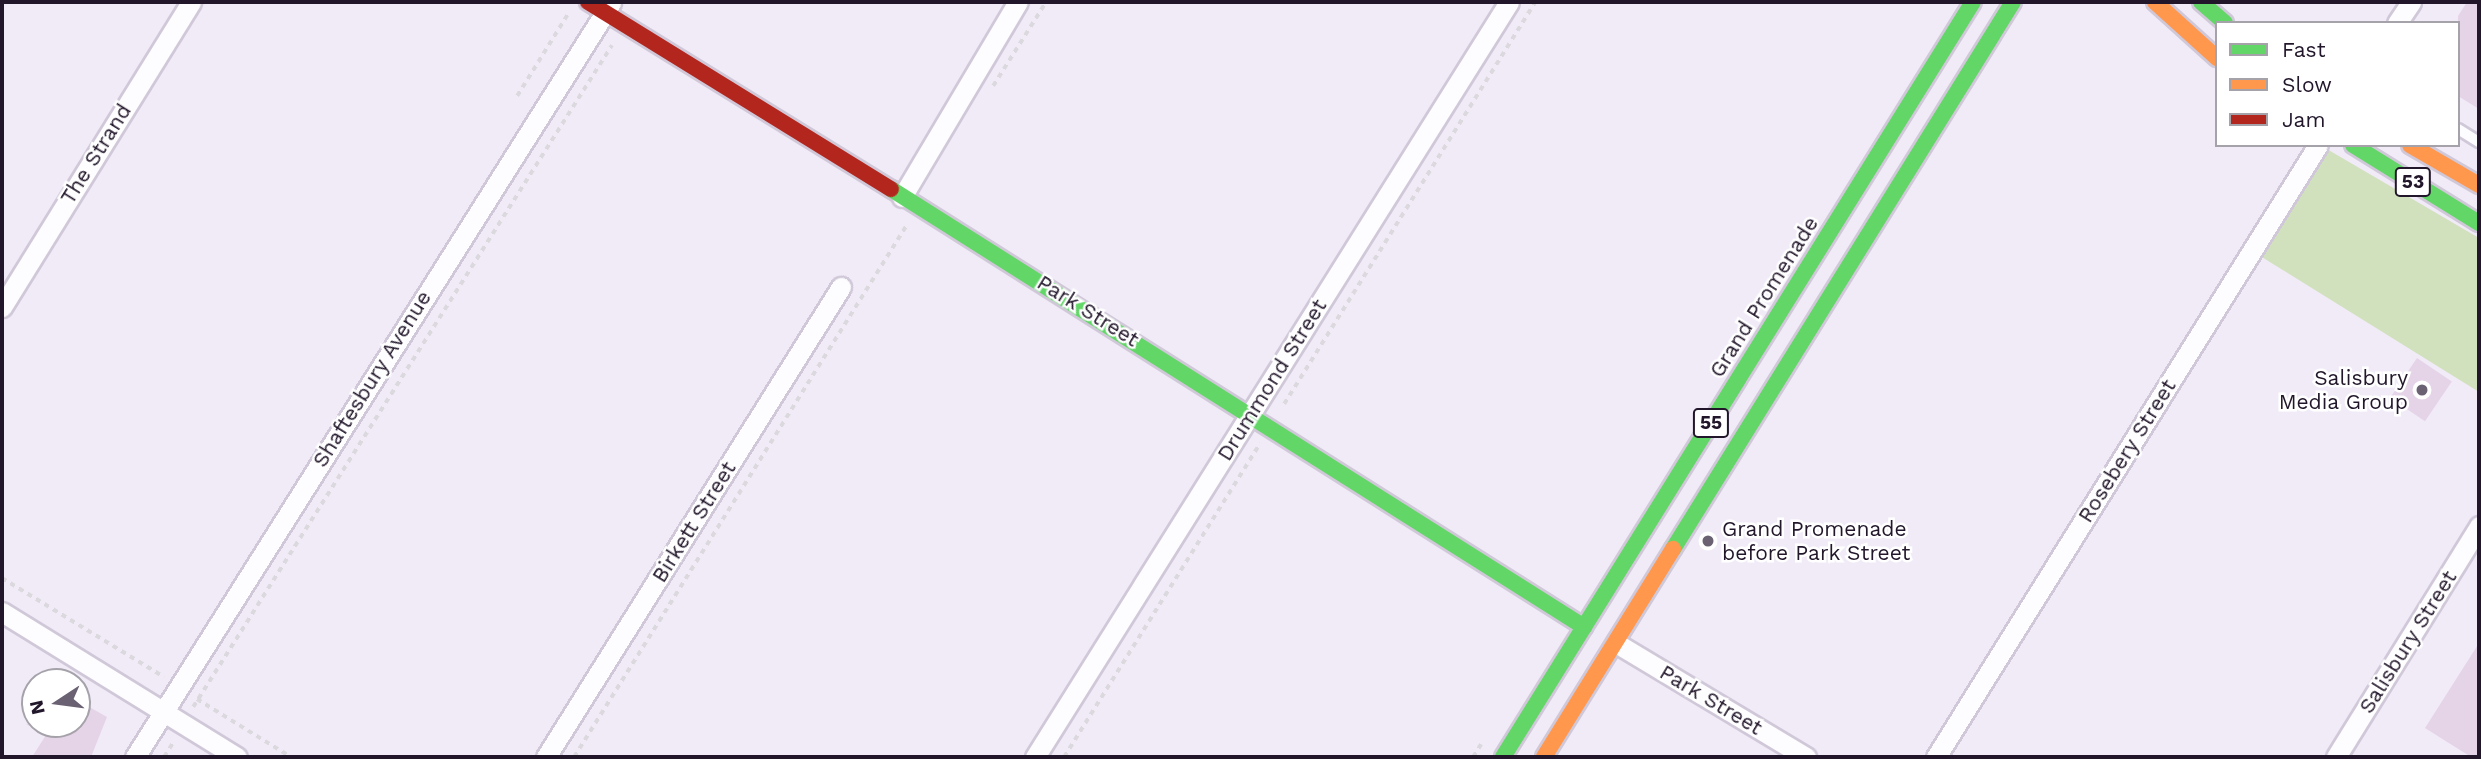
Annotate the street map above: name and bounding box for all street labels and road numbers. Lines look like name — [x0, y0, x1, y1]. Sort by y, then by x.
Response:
street label: The Strand — [55, 99, 137, 209]
road number: 53 — [2394, 166, 2432, 198]
street label: Grand Promenade — [1704, 212, 1824, 382]
street label: Park Street — [1032, 270, 1144, 352]
street label: Shaftesbury Avenue — [307, 286, 437, 472]
street label: Drummond Street — [1212, 295, 1332, 465]
street label: Rosebery Street — [2073, 375, 2181, 527]
road number: 55 — [1692, 408, 1730, 438]
street label: Birkett Street — [647, 457, 741, 587]
street label: Salisbury Street — [2354, 566, 2462, 718]
street label: Park Street — [1655, 659, 1767, 741]

